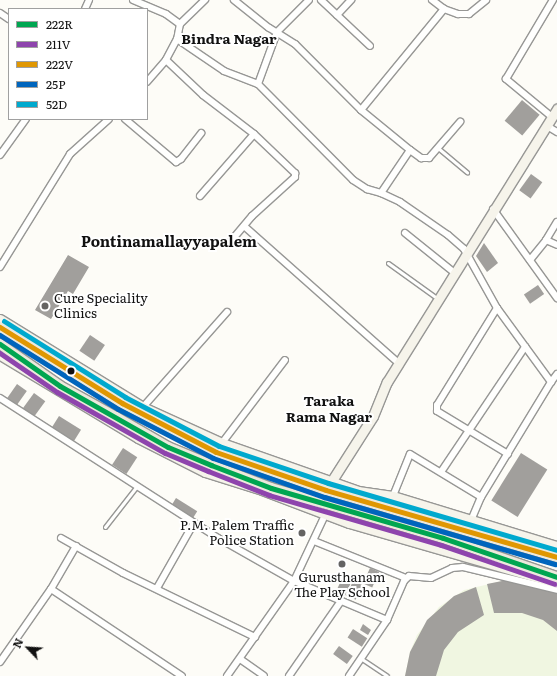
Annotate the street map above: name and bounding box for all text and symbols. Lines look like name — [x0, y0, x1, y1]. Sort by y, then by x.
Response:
legend — [8, 8, 148, 120]
text: 222R — [46, 15, 73, 33]
district label: Bindra Nagar — [181, 30, 277, 46]
text: 211V — [46, 35, 71, 53]
text: 222V — [46, 55, 73, 73]
text: 25P — [46, 75, 65, 93]
text: 52D — [46, 95, 67, 113]
district label: Pontinamallayyapalem — [81, 232, 257, 250]
place label: Cure Speciality Clinics — [54, 291, 148, 322]
marker: Cure Speciality Clinics — [39, 300, 51, 312]
unlabelled marker — [66, 366, 76, 376]
district label: Taraka Rama Nagar — [286, 392, 372, 424]
place label: P.M. Palem Traffic Police Station — [180, 518, 294, 549]
marker: P.M. Palem Traffic Police Station — [297, 528, 307, 538]
marker: Gurusthanam The Play School — [337, 559, 347, 569]
place label: Gurusthanam The Play School — [294, 570, 390, 601]
north arrow — [8, 628, 48, 668]
text: N — [8, 635, 26, 651]

